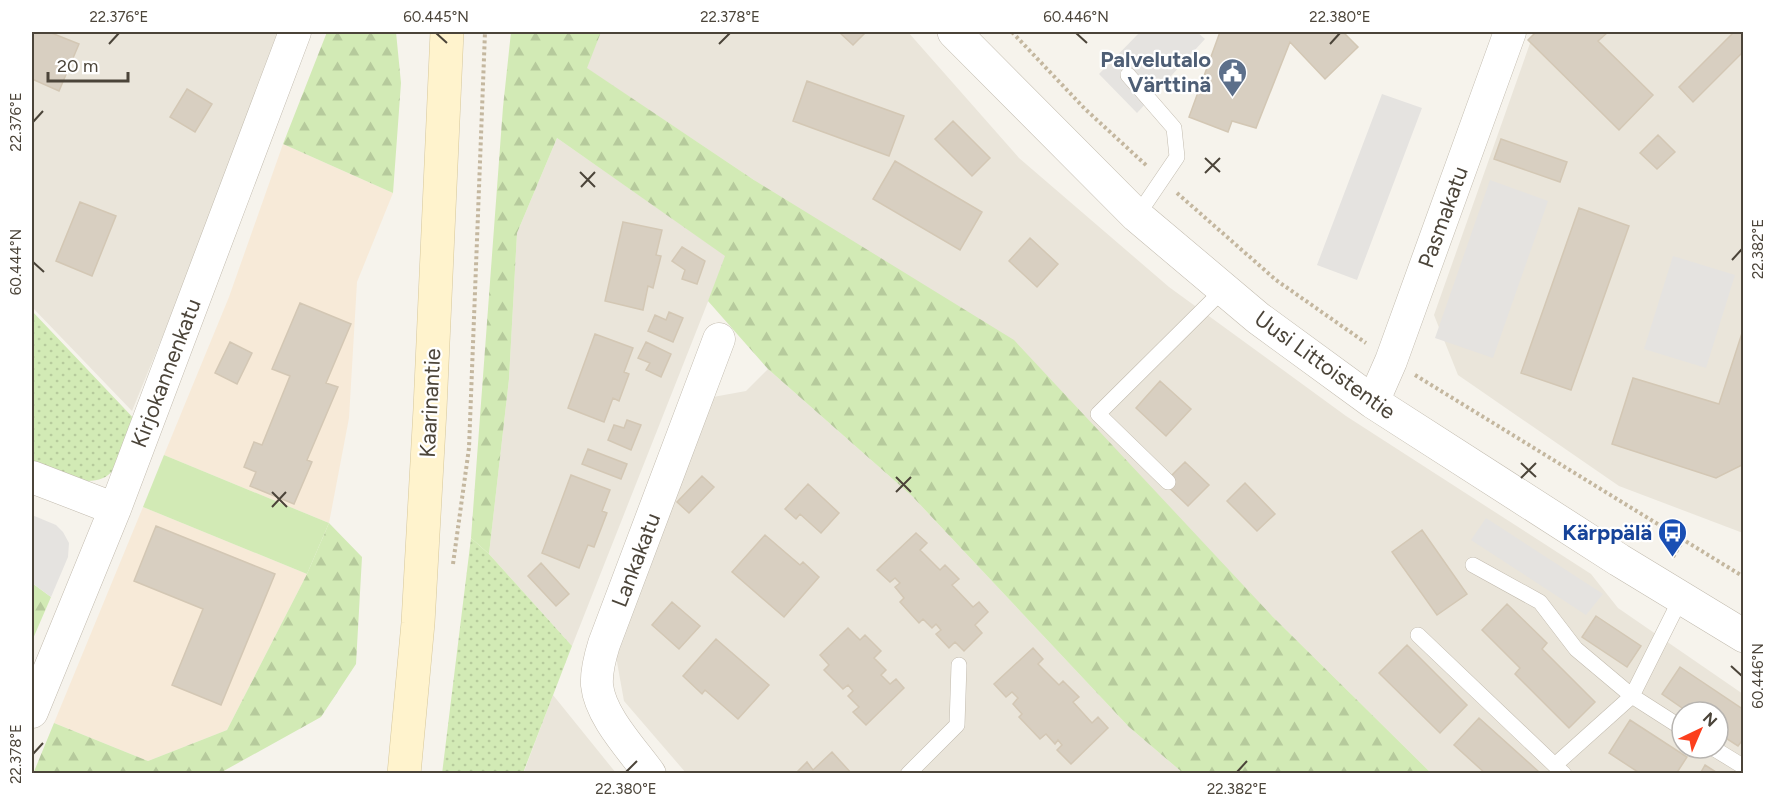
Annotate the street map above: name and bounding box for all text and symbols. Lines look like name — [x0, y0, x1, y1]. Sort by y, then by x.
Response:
text: 22.376°E — [89, 8, 149, 26]
text: 60.445°N — [403, 8, 469, 26]
text: 22.378°E — [700, 8, 760, 26]
text: 60.446°N — [1043, 8, 1109, 26]
text: 22.380°E — [1309, 8, 1371, 26]
scale bar — [48, 45, 128, 83]
place label: Palvelutalo Värttinä — [1100, 46, 1211, 98]
text: 20 m — [57, 55, 98, 77]
public building icon: Palvelutalo Värttinä — [1216, 56, 1248, 98]
text: 22.376°E — [7, 92, 25, 152]
street label: Pasmakatu — [1412, 162, 1474, 272]
text: 22.382°E — [1749, 219, 1767, 279]
text: 60.444°N — [7, 229, 25, 295]
street label: Kirjokannenkatu — [125, 295, 207, 451]
street label: Uusi Littoistentie — [1249, 305, 1401, 425]
street label: Kaarinantie — [414, 348, 446, 458]
street label: Lankakatu — [606, 509, 666, 611]
bus stop icon: Kärppälä — [1657, 516, 1689, 558]
place label: Kärppälä — [1562, 519, 1652, 546]
text: 60.446°N — [1749, 643, 1767, 709]
north arrow — [1670, 700, 1730, 760]
text: N — [1699, 708, 1721, 731]
text: 22.378°E — [7, 724, 25, 784]
text: 22.380°E — [595, 780, 657, 798]
text: 22.382°E — [1207, 780, 1267, 798]

